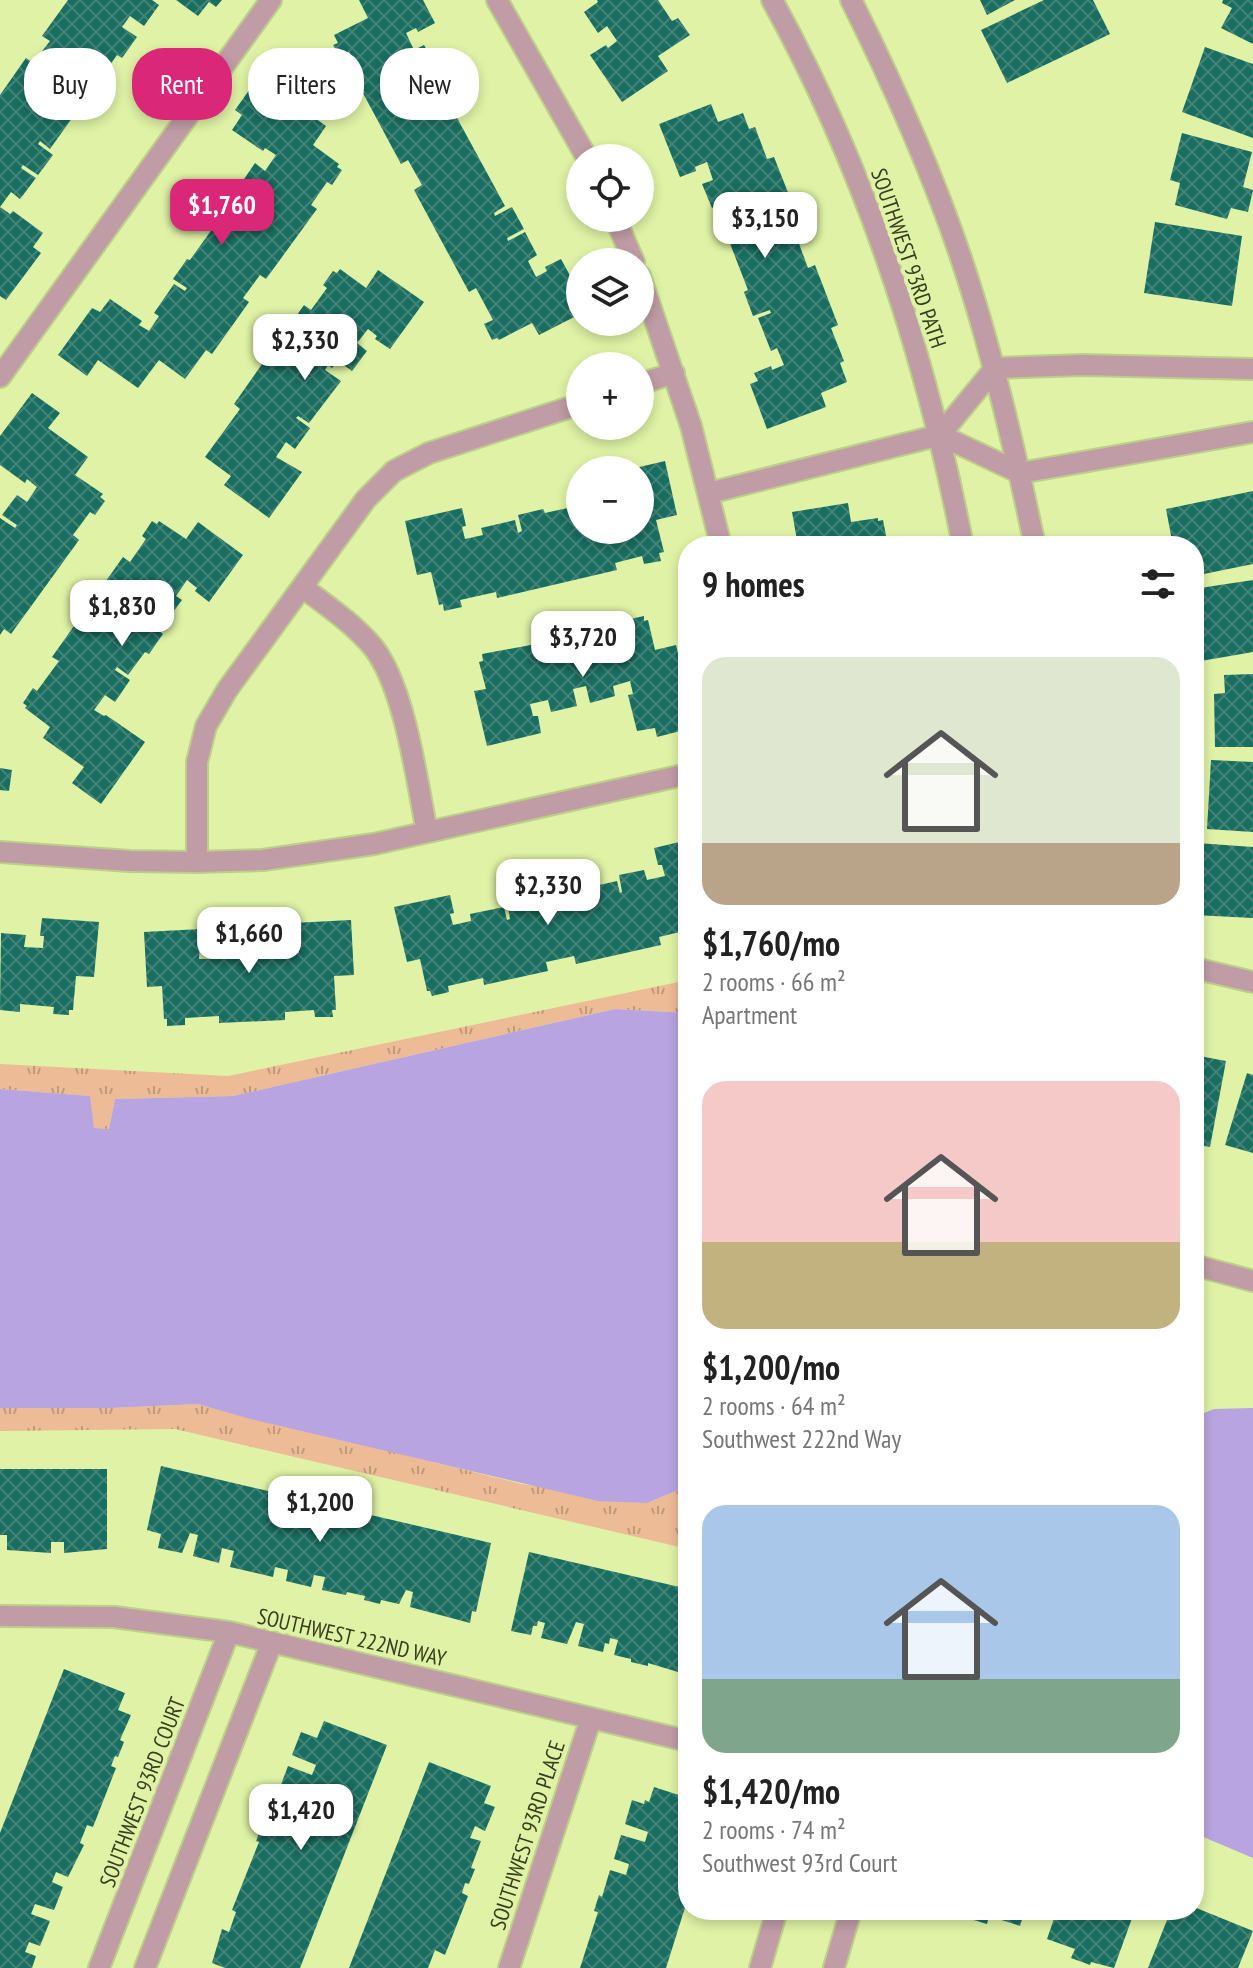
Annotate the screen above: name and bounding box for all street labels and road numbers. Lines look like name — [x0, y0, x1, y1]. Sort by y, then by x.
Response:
street label: SOUTHWEST 93RD PATH — [865, 164, 953, 352]
street label: SOUTHWEST 222ND WAY — [255, 1602, 449, 1672]
street label: SOUTHWEST 93RD COURT — [93, 1693, 191, 1891]
street label: SOUTHWEST 93RD PLACE — [483, 1737, 571, 1933]

